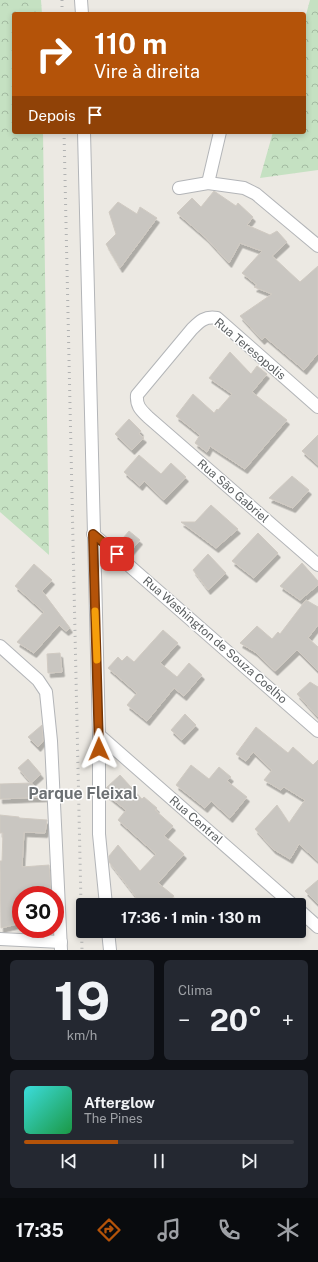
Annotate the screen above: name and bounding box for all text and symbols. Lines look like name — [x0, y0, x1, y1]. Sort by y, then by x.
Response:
text: 110 m — [94, 27, 167, 60]
icon: right — [28, 28, 80, 80]
text: Vire à direita — [94, 61, 200, 82]
icon: arrive — [84, 104, 106, 126]
text: Depois — [28, 107, 76, 124]
street label: Rua Teresopolis — [212, 315, 288, 383]
street label: Rua São Gabriel — [195, 456, 272, 526]
pin — [100, 537, 134, 571]
icon: arrive — [106, 543, 128, 565]
street label: Rua Washington de Souza Coelho — [140, 574, 290, 707]
position arrow — [78, 728, 120, 770]
district label: Parque Fleixal — [28, 784, 138, 803]
street label: Rua Central — [167, 793, 226, 847]
speed limit sign: 30 — [12, 886, 64, 938]
text: 17:36 · 1 min · 130 m — [121, 909, 261, 926]
text: 19 — [54, 971, 110, 1032]
text: Clima — [178, 983, 213, 998]
text: 20° — [210, 1002, 262, 1038]
text: − — [178, 1007, 190, 1033]
text: + — [282, 1007, 294, 1033]
text: km/h — [67, 1028, 97, 1043]
text: Afterglow — [84, 1094, 155, 1111]
text: The Pines — [84, 1111, 143, 1126]
icon: previous — [58, 1150, 80, 1172]
icon: pause — [148, 1150, 170, 1172]
icon: next — [238, 1150, 260, 1172]
icon: directions — [95, 1216, 123, 1244]
icon: music — [155, 1216, 183, 1244]
icon: phone — [215, 1216, 243, 1244]
icon: climate — [274, 1216, 302, 1244]
text: 17:35 — [16, 1220, 64, 1241]

